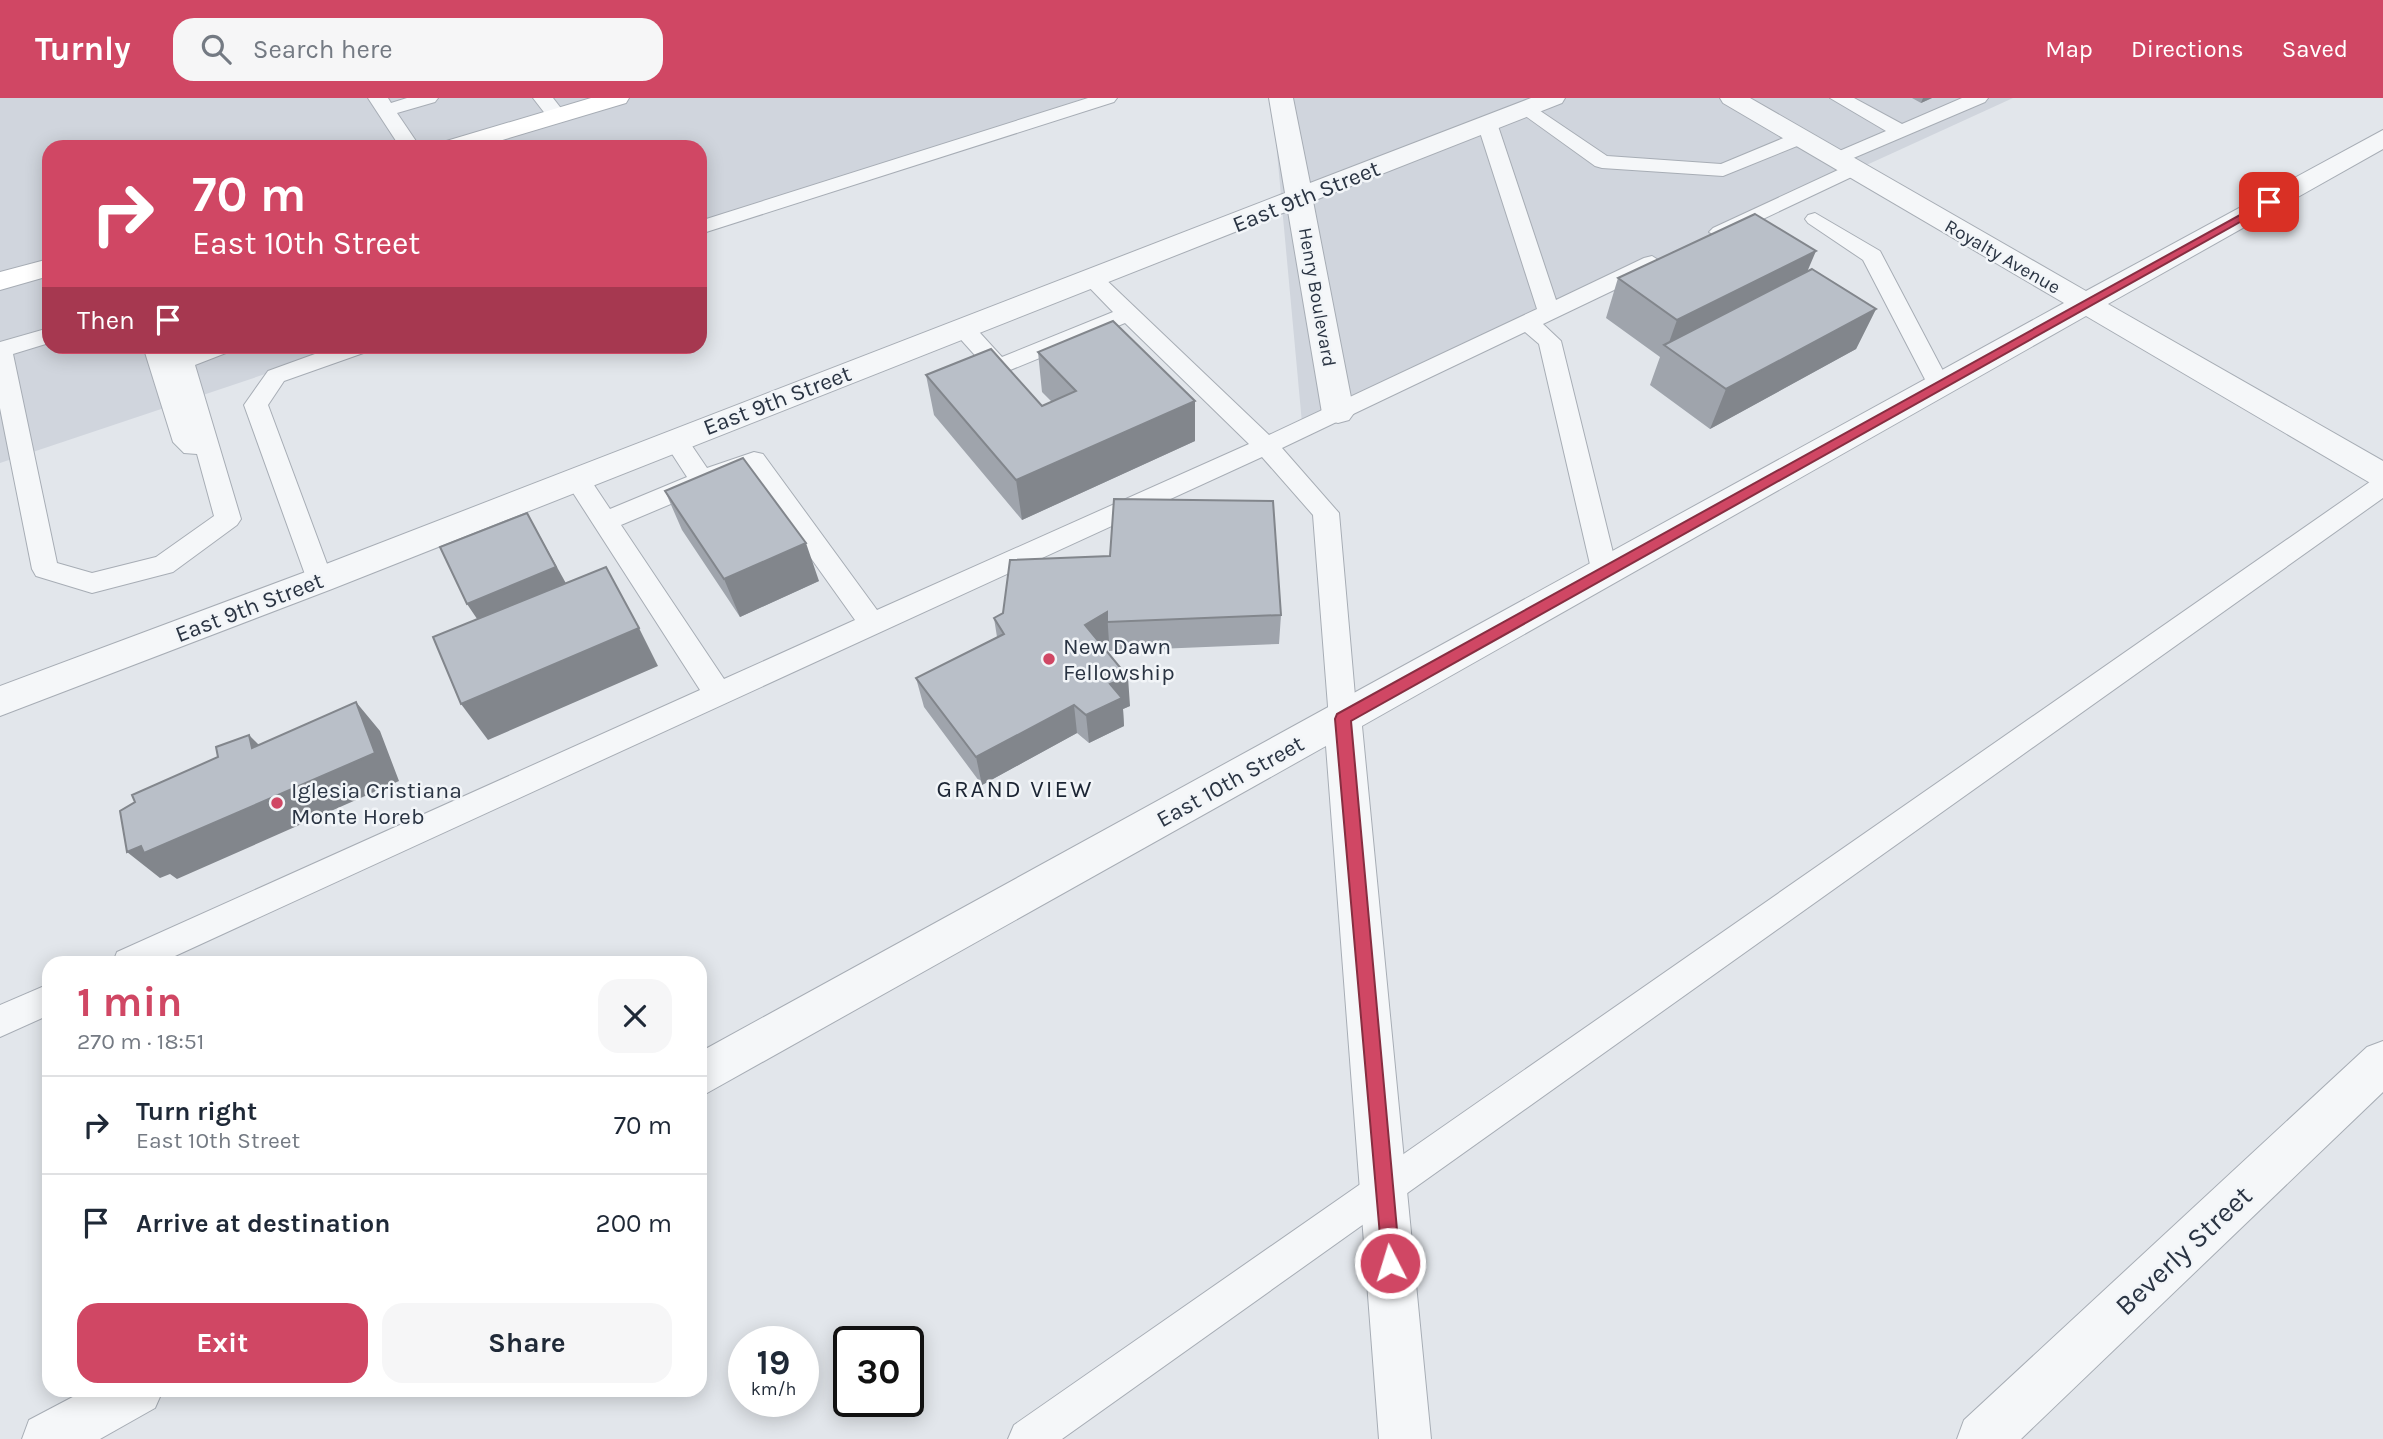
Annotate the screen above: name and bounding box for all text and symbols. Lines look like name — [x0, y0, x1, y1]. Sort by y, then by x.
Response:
search box — [173, 18, 663, 81]
text: Turnly — [35, 30, 131, 68]
icon: search — [197, 30, 235, 68]
text: Search here — [253, 34, 393, 65]
text: Map — [2045, 35, 2093, 63]
text: Directions — [2131, 35, 2244, 63]
text: Saved — [2282, 35, 2348, 63]
street label: East 9th Street — [1229, 155, 1384, 238]
text: 70 m — [192, 166, 306, 223]
icon: right — [77, 168, 168, 259]
pin — [2239, 172, 2299, 232]
icon: arrive — [2250, 183, 2288, 221]
street label: Royalty Avenue — [1941, 215, 2064, 299]
text: East 10th Street — [192, 225, 420, 262]
street label: Henry Boulevard — [1294, 226, 1340, 369]
icon: arrive — [149, 301, 187, 339]
text: Then — [77, 305, 135, 336]
street label: East 9th Street — [699, 360, 855, 441]
street label: East 9th Street — [171, 567, 327, 648]
place label: New Dawn Fellowship — [1063, 633, 1175, 686]
marker: New Dawn Fellowship — [1041, 651, 1057, 667]
street label: East 10th Street — [1152, 730, 1309, 833]
district label: GRAND VIEW — [936, 775, 1094, 803]
place label: Iglesia Cristiana Monte Horeb — [291, 777, 462, 830]
marker: Iglesia Cristiana Monte Horeb — [269, 795, 285, 811]
text: 1 min — [77, 977, 182, 1027]
button: close — [598, 979, 672, 1053]
text: 270 m · 18:51 — [77, 1028, 204, 1055]
text: Turn right — [136, 1096, 257, 1127]
icon: right — [77, 1106, 115, 1144]
text: 70 m — [614, 1110, 672, 1141]
text: East 10th Street — [136, 1127, 300, 1154]
street label: Beverly Street — [2108, 1179, 2258, 1322]
icon: arrive — [77, 1204, 115, 1242]
text: Arrive at destination — [136, 1208, 390, 1239]
text: 200 m — [596, 1208, 672, 1239]
position arrow — [1353, 1226, 1427, 1300]
button: Exit — [77, 1303, 368, 1383]
button: Share — [382, 1303, 672, 1383]
speed limit sign: 30 — [833, 1326, 924, 1417]
text: 19 — [757, 1342, 790, 1383]
text: km/h — [751, 1378, 796, 1400]

